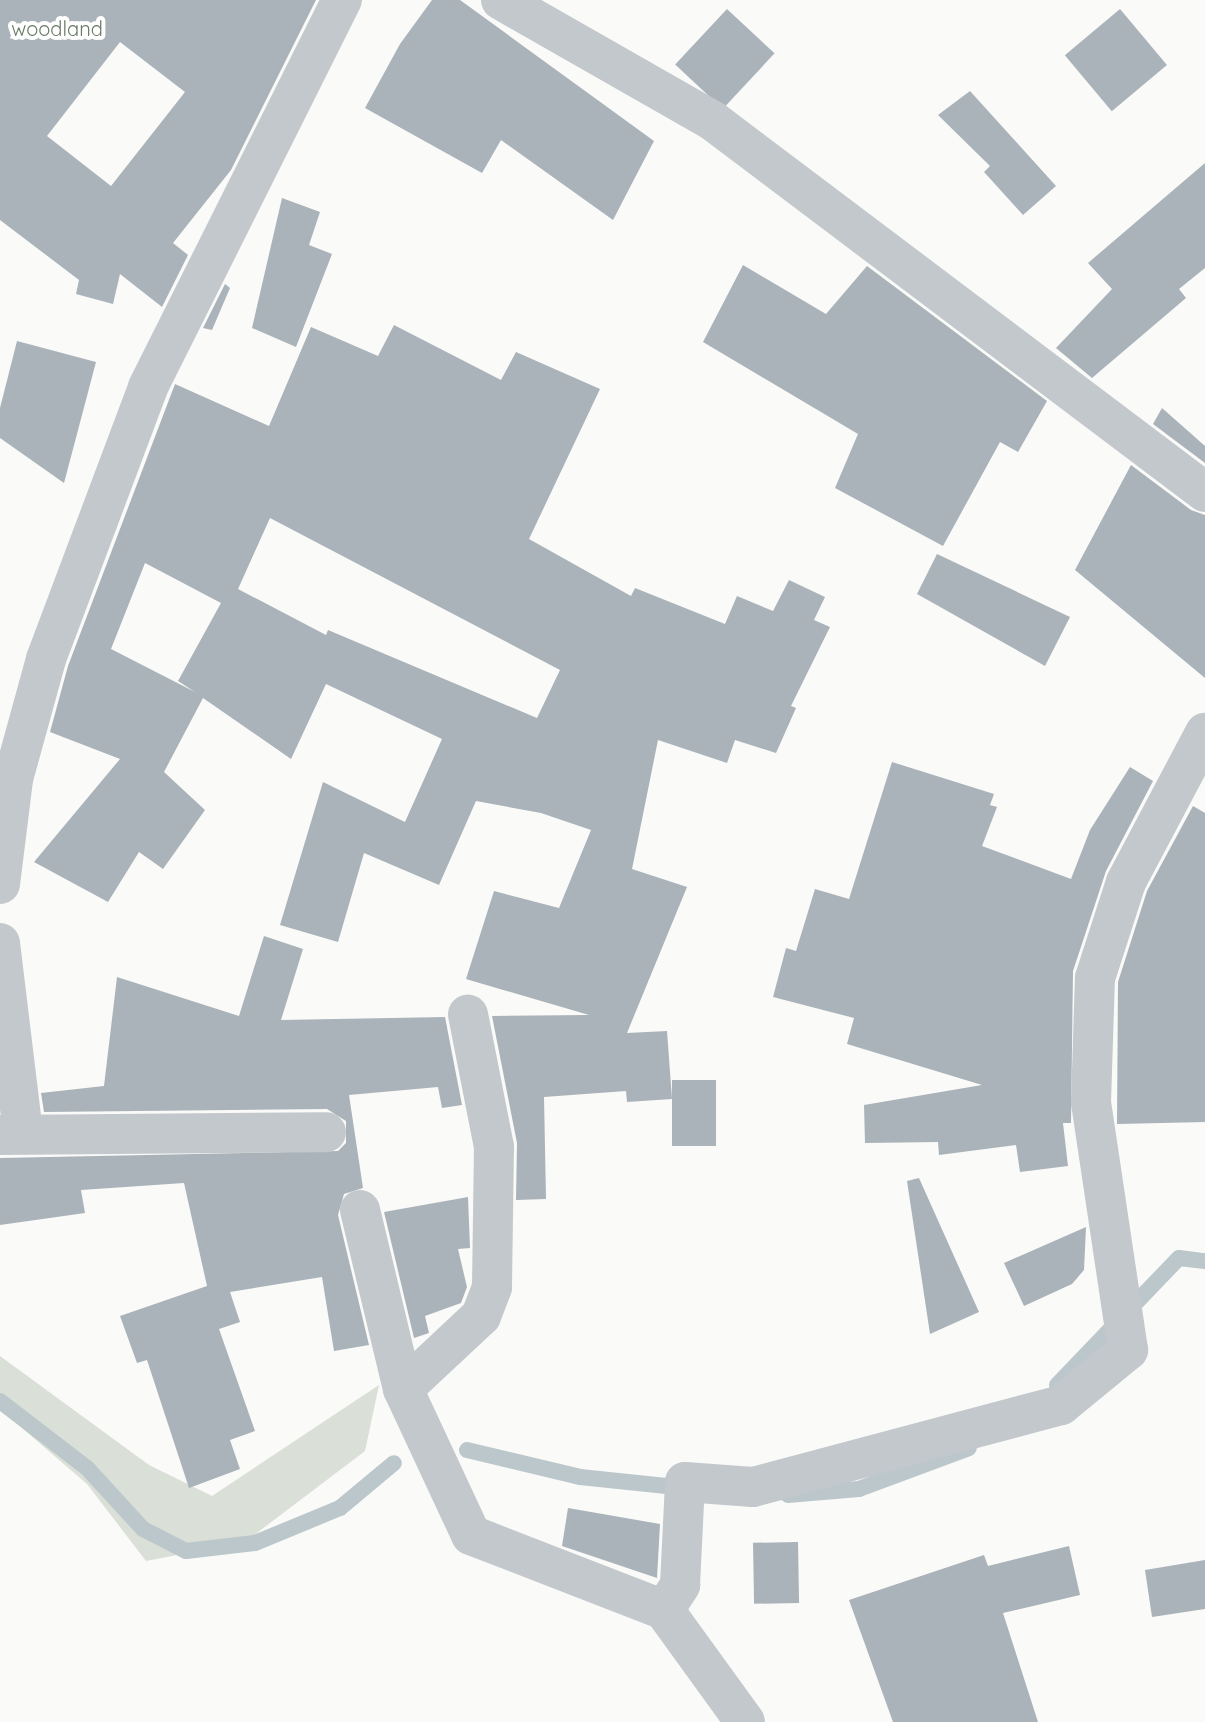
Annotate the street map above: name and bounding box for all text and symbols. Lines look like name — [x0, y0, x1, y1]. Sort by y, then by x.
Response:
park label: woodland — [11, 16, 103, 40]

